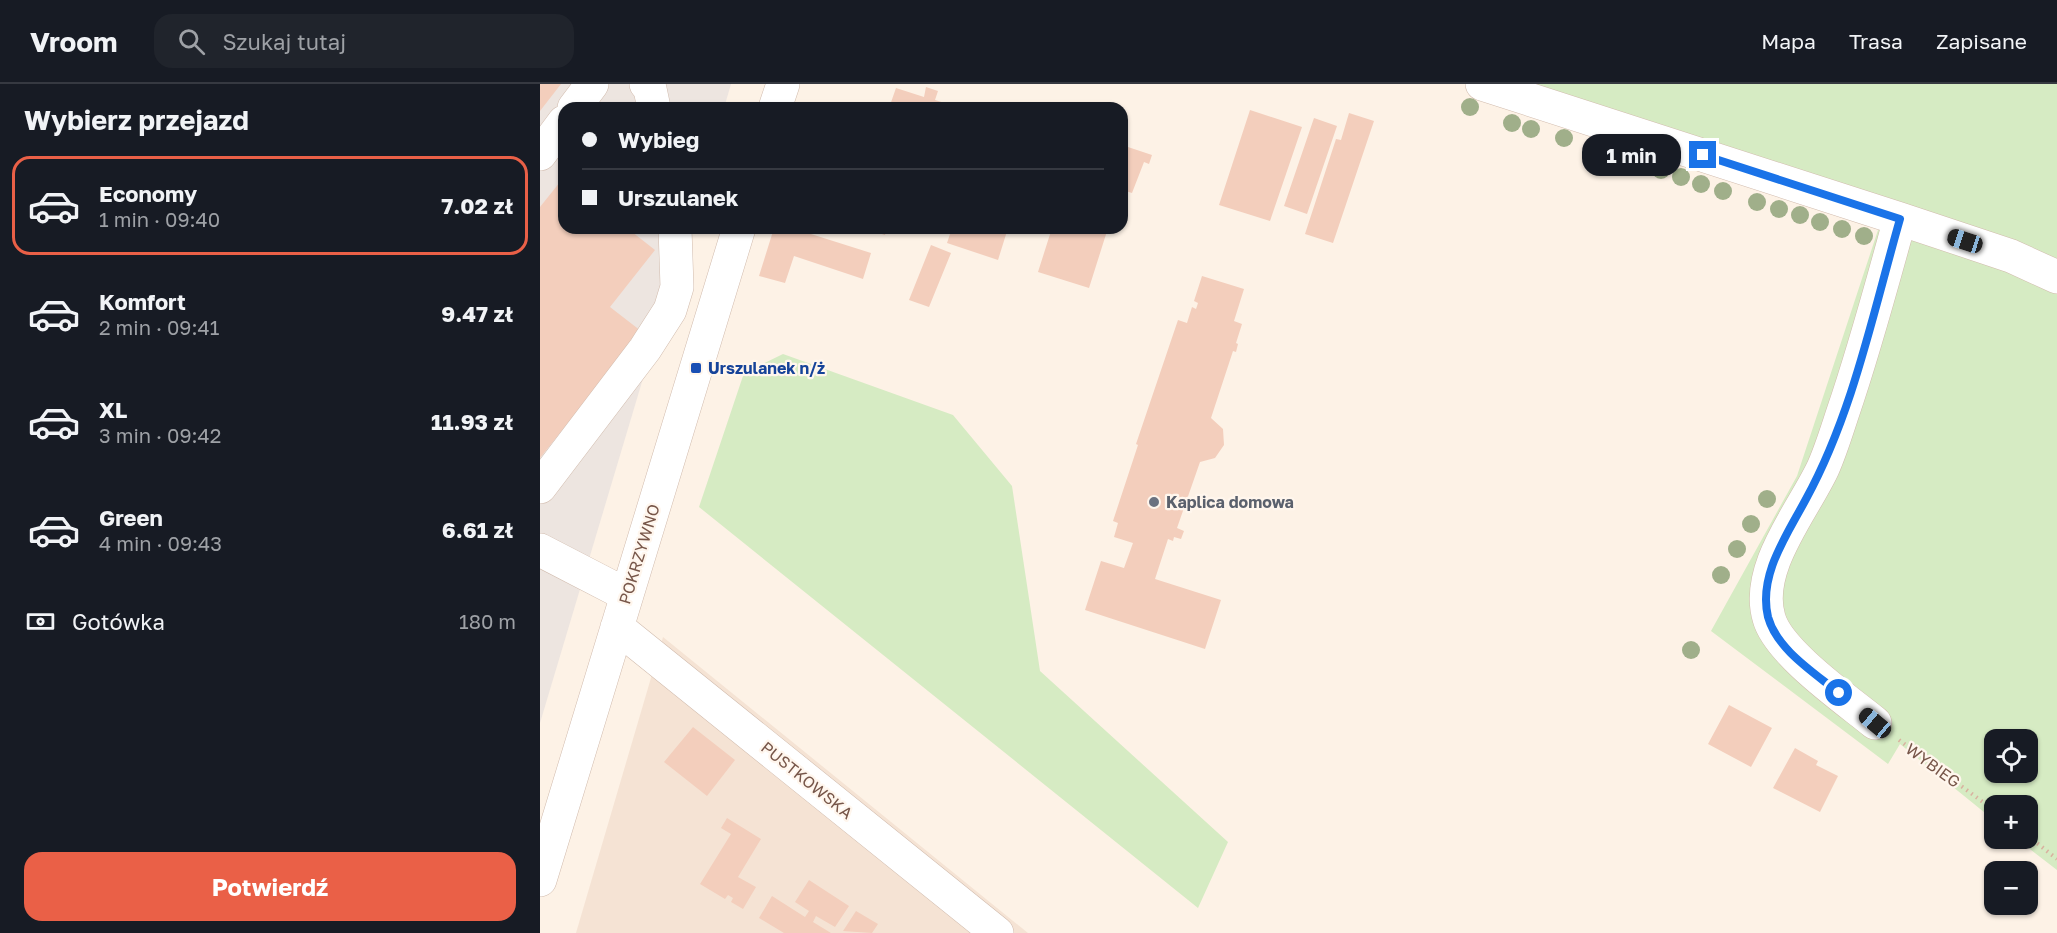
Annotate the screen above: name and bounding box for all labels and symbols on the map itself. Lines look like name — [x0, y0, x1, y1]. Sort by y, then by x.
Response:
callout: 1 min — [1583, 134, 1682, 176]
route end — [1689, 141, 1716, 168]
car — [1945, 227, 1985, 255]
place label: Urszulanek n/ż — [708, 358, 825, 378]
marker: Urszulanek n/ż — [689, 361, 703, 375]
place label: Kaplica domowa — [1166, 492, 1294, 512]
marker: Kaplica domowa — [1147, 495, 1161, 509]
street label: POKRZYWNO — [614, 501, 664, 607]
route start — [1825, 679, 1852, 706]
car — [1855, 705, 1895, 741]
street label: PUSTKOWSKA — [757, 737, 857, 823]
street label: WYBIEG — [1902, 739, 1964, 791]

